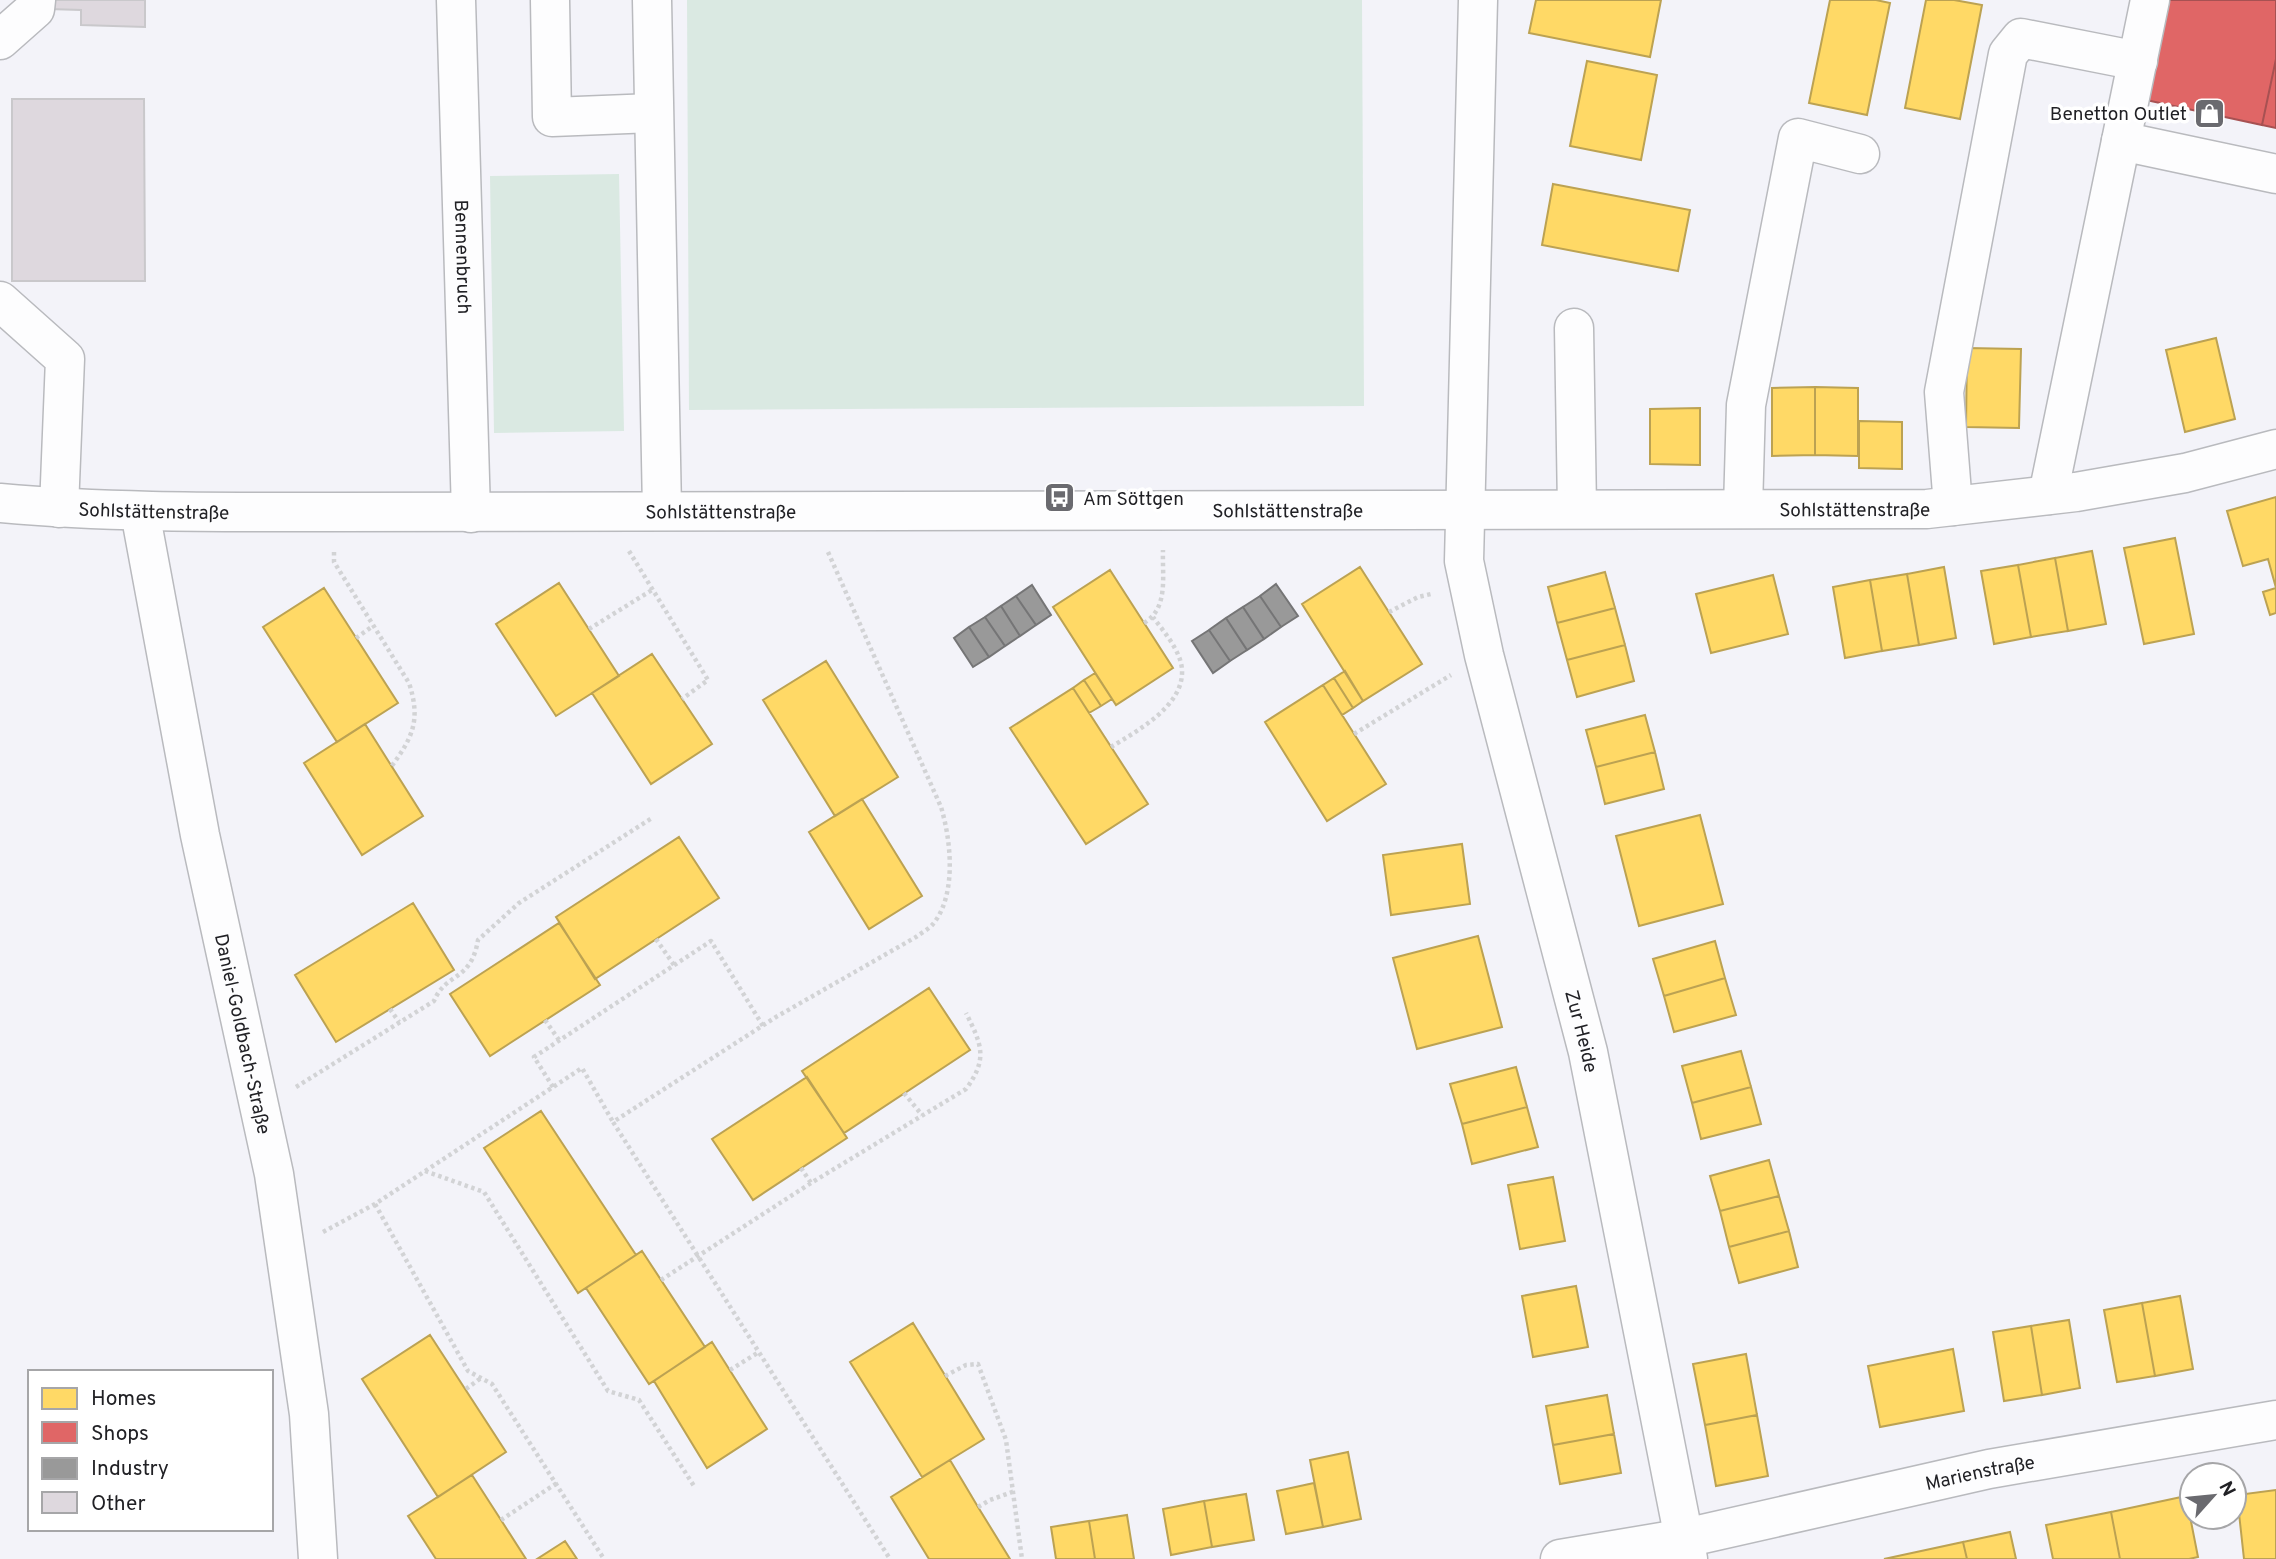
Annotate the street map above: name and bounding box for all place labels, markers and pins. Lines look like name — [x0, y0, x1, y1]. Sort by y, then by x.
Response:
shop icon: Benetton Outlet — [2193, 96, 2227, 130]
place label: Benetton Outlet — [2050, 103, 2187, 127]
bus stop icon: Am Söttgen — [1043, 481, 1077, 515]
place label: Am Söttgen — [1083, 488, 1184, 512]

